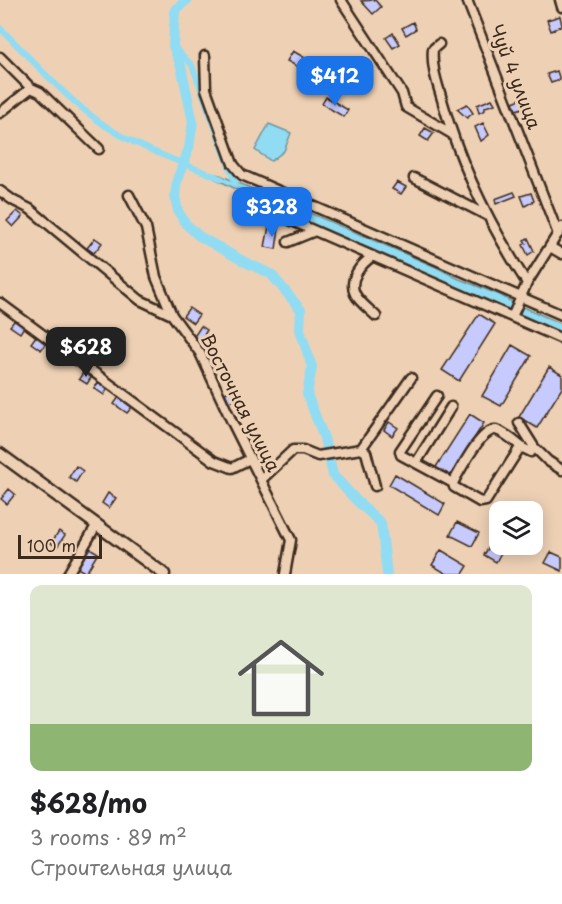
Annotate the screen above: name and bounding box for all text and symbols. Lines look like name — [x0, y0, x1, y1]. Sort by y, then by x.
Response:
street label: Чуй 4 улица — [484, 20, 549, 133]
pin: $412 — [299, 56, 371, 107]
text: $412 — [310, 60, 360, 90]
pin: $328 — [236, 187, 308, 238]
text: $328 — [246, 191, 298, 221]
pin: $628 — [50, 327, 122, 378]
street label: Восточная улица — [195, 329, 288, 477]
text: $628 — [60, 331, 112, 361]
map controls — [489, 501, 543, 555]
button: layers — [489, 501, 543, 555]
scale bar — [18, 532, 102, 560]
text: 100 m — [27, 533, 76, 557]
icon: home — [227, 624, 335, 732]
text: $628/mo — [30, 783, 147, 822]
text: 3 rooms · 89 m² — [30, 822, 187, 852]
text: Строительная улица — [30, 852, 232, 882]

